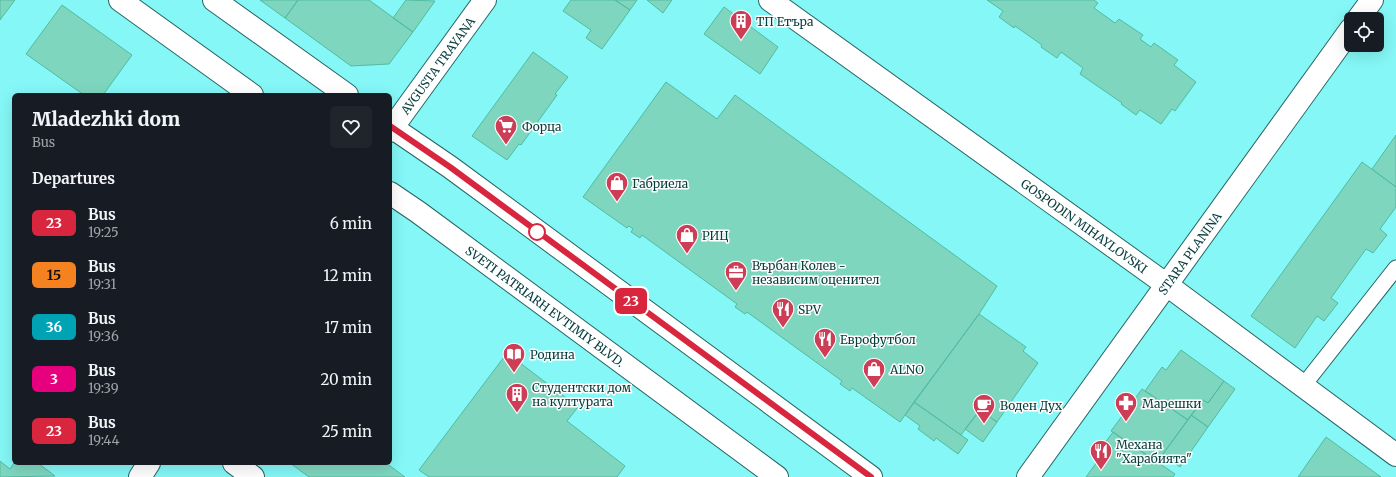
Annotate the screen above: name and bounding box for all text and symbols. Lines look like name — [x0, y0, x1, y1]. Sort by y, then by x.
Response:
building icon: ТП Етъра — [728, 8, 754, 41]
map controls — [1344, 12, 1384, 52]
button: locate — [1344, 12, 1384, 52]
street label: AVGUSTA TRAYANA — [397, 13, 478, 118]
place label: ТП Етъра — [756, 14, 814, 29]
button: heart — [330, 106, 372, 148]
text: Mladezhki dom — [32, 107, 180, 131]
supermarket icon: Форца — [493, 113, 519, 146]
place label: Форца — [522, 119, 562, 134]
text: Bus — [32, 134, 55, 151]
text: Departures — [32, 169, 115, 188]
shop icon: Габриела — [604, 170, 630, 203]
street label: GOSPODIN MIHAYLOVSKI — [1018, 175, 1151, 276]
place label: Габриела — [632, 176, 689, 191]
text: Bus — [88, 205, 116, 224]
street label: STARA PLANINA — [1155, 208, 1225, 297]
text: 23 — [46, 214, 62, 232]
text: 6 min — [330, 214, 372, 233]
shop icon: РИЦ — [674, 222, 700, 255]
unlabelled marker — [528, 223, 546, 241]
text: 19:25 — [88, 224, 119, 241]
place label: РИЦ — [702, 228, 729, 243]
street label: SVETI PATRIARH EVTIMIY BLVD. — [463, 242, 628, 369]
text: Bus — [88, 257, 116, 276]
place label: Върбан Колев - независим оценител — [752, 258, 879, 287]
office icon: Върбан Колев - независим оценител — [723, 259, 749, 292]
text: 15 — [47, 266, 61, 284]
text: 12 min — [323, 266, 372, 285]
text: 19:31 — [88, 276, 116, 293]
line badge: 23 — [613, 288, 649, 314]
text: 23 — [623, 292, 639, 310]
restaurant icon: SPV — [770, 296, 796, 329]
place label: SPV — [798, 302, 822, 317]
text: Bus — [88, 309, 116, 328]
text: 36 — [46, 318, 62, 336]
text: 17 min — [324, 318, 372, 337]
restaurant icon: Еврофутбол — [812, 326, 838, 359]
text: 19:36 — [88, 328, 119, 345]
place label: Еврофутбол — [840, 332, 916, 347]
library icon: Родина — [501, 341, 527, 374]
place label: Родина — [530, 347, 575, 362]
shop icon: ALNO — [861, 356, 887, 389]
text: Bus — [88, 361, 116, 380]
place label: ALNO — [889, 362, 924, 377]
text: 3 — [50, 370, 58, 388]
text: 20 min — [320, 370, 372, 389]
text: 19:39 — [88, 380, 119, 397]
place label: Студентски дом на културата — [532, 380, 632, 409]
building icon: Студентски дом на културата — [504, 381, 530, 414]
pharmacy icon: Марешки — [1113, 390, 1139, 423]
cafe icon: Воден Дух — [971, 392, 997, 425]
place label: Марешки — [1142, 396, 1202, 411]
place label: Воден Дух — [1000, 398, 1063, 413]
text: Bus — [88, 413, 116, 432]
text: 23 — [46, 422, 62, 440]
text: 25 min — [322, 422, 372, 441]
text: 19:44 — [88, 432, 119, 449]
place label: Механа "Харабията" — [1116, 437, 1192, 466]
restaurant icon: Механа "Харабията" — [1088, 438, 1114, 471]

